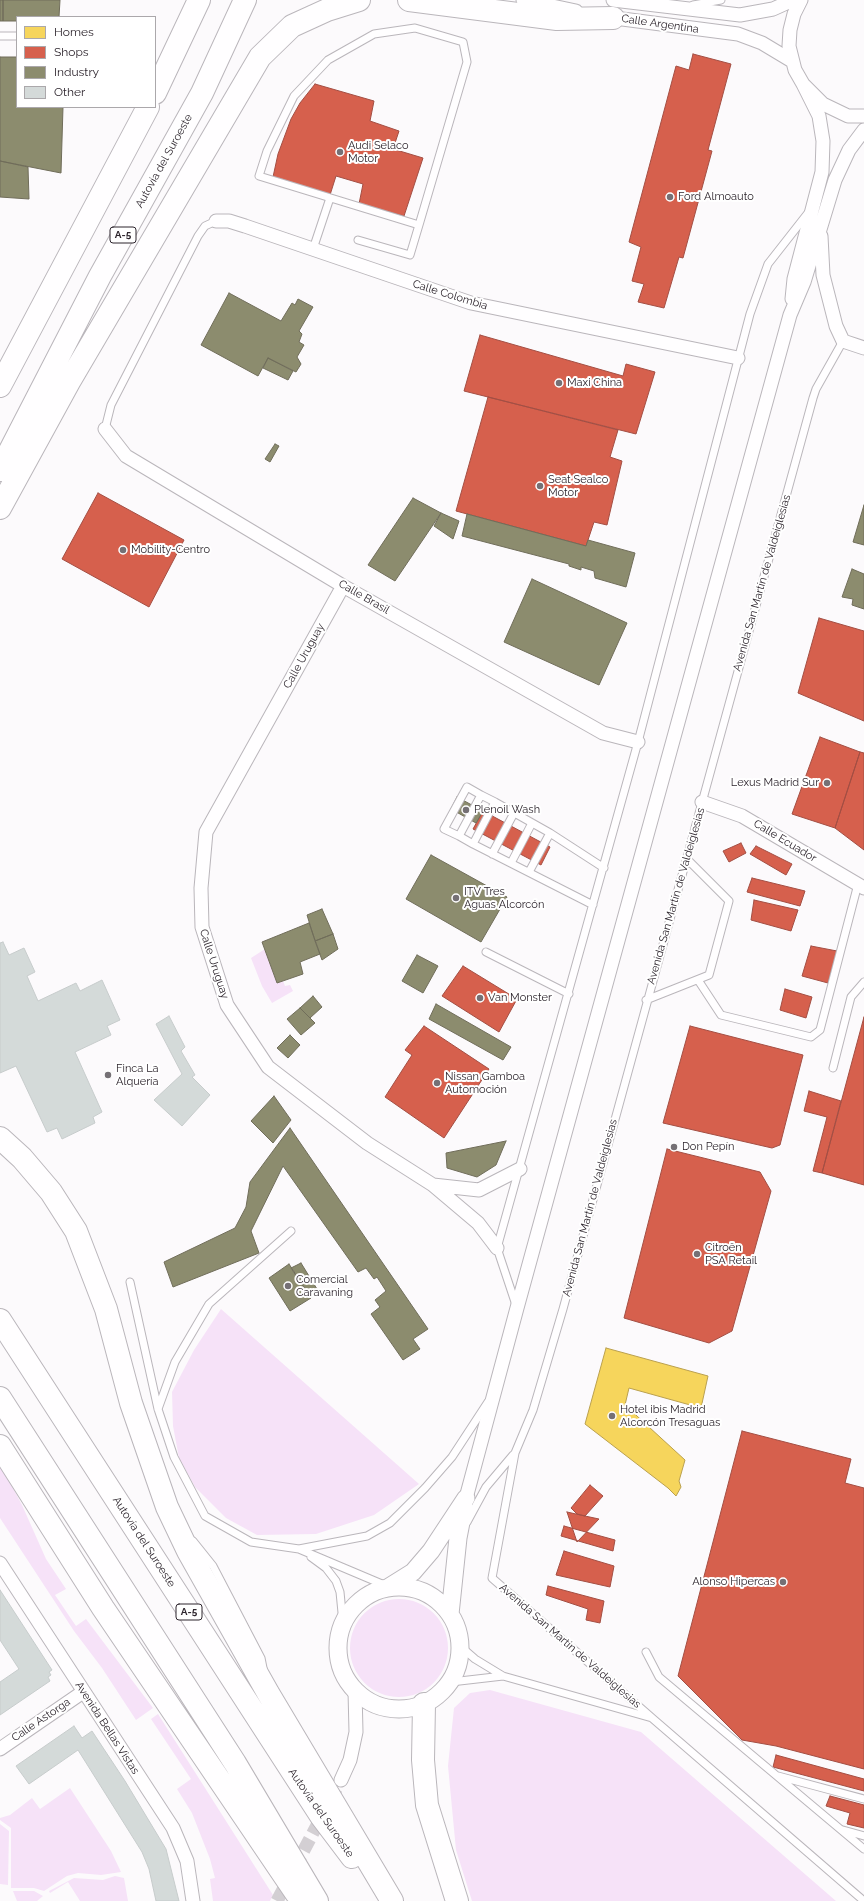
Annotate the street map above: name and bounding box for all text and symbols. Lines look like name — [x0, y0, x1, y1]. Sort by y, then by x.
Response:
street label: Calle Argentina — [620, 12, 700, 36]
legend — [16, 16, 156, 108]
text: Homes — [54, 25, 94, 39]
text: Shops — [54, 45, 89, 59]
text: Industry — [54, 65, 99, 79]
text: Other — [54, 85, 85, 99]
street label: Autovía del Suroeste — [133, 112, 195, 210]
place label: Audi Selaco Motor — [348, 139, 409, 165]
marker: Audi Selaco Motor — [335, 147, 345, 157]
place label: Ford Almoauto — [678, 190, 754, 204]
marker: Ford Almoauto — [665, 192, 675, 202]
road number: A-5 — [110, 227, 136, 243]
street label: Calle Colombia — [411, 277, 489, 313]
place label: Maxi China — [567, 376, 622, 390]
marker: Maxi China — [554, 378, 564, 388]
place label: Seat Sealco Motor — [548, 473, 608, 499]
marker: Seat Sealco Motor — [535, 481, 545, 491]
street label: Avenida San Martín de Valdeiglesias — [730, 493, 794, 673]
place label: Mobility-Centro — [131, 543, 210, 557]
marker: Mobility-Centro — [118, 545, 128, 555]
street label: Calle Brasil — [336, 577, 392, 617]
street label: Calle Uruguay — [281, 621, 327, 691]
place label: Lexus Madrid Sur — [731, 776, 819, 790]
marker: Lexus Madrid Sur — [822, 778, 832, 788]
place label: Plenoil Wash — [474, 803, 540, 817]
marker: Plenoil Wash — [461, 805, 471, 815]
street label: Avenida San Martín de Valdeiglesias — [644, 806, 708, 986]
street label: Calle Ecuador — [751, 817, 819, 865]
place label: ITV Tres Aguas Alcorcón — [464, 885, 544, 911]
marker: ITV Tres Aguas Alcorcón — [451, 893, 461, 903]
street label: Calle Uruguay — [197, 927, 231, 1001]
place label: Van Monster — [488, 991, 552, 1005]
marker: Van Monster — [475, 993, 485, 1003]
place label: Finca La Alquería — [116, 1062, 159, 1088]
marker: Finca La Alquería — [103, 1070, 113, 1080]
place label: Nissan Gamboa Automoción — [445, 1070, 525, 1096]
marker: Nissan Gamboa Automoción — [432, 1078, 442, 1088]
street label: Avenida San Martín de Valdeiglesias — [560, 1118, 620, 1298]
place label: Don Pepín — [682, 1140, 734, 1154]
marker: Don Pepín — [669, 1142, 679, 1152]
place label: Citroën PSA Retail — [705, 1241, 757, 1267]
marker: Citroën PSA Retail — [692, 1249, 702, 1259]
place label: Comercial Caravaning — [296, 1273, 353, 1299]
marker: Comercial Caravaning — [283, 1281, 293, 1291]
place label: Hotel ibis Madrid Alcorcón Tresaguas — [620, 1403, 720, 1429]
marker: Hotel ibis Madrid Alcorcón Tresaguas — [607, 1411, 617, 1421]
street label: Autovía del Suroeste — [110, 1494, 178, 1590]
place label: Alonso Hipercas — [692, 1575, 775, 1589]
marker: Alonso Hipercas — [778, 1577, 788, 1587]
street label: Avenida San Martín de Valdeiglesias — [497, 1581, 643, 1711]
road number: A-5 — [176, 1604, 202, 1620]
street label: Avenida Bellas Vistas — [72, 1679, 142, 1777]
street label: Calle Astorga — [9, 1695, 73, 1745]
street label: Autovía del Suroeste — [285, 1766, 357, 1860]

